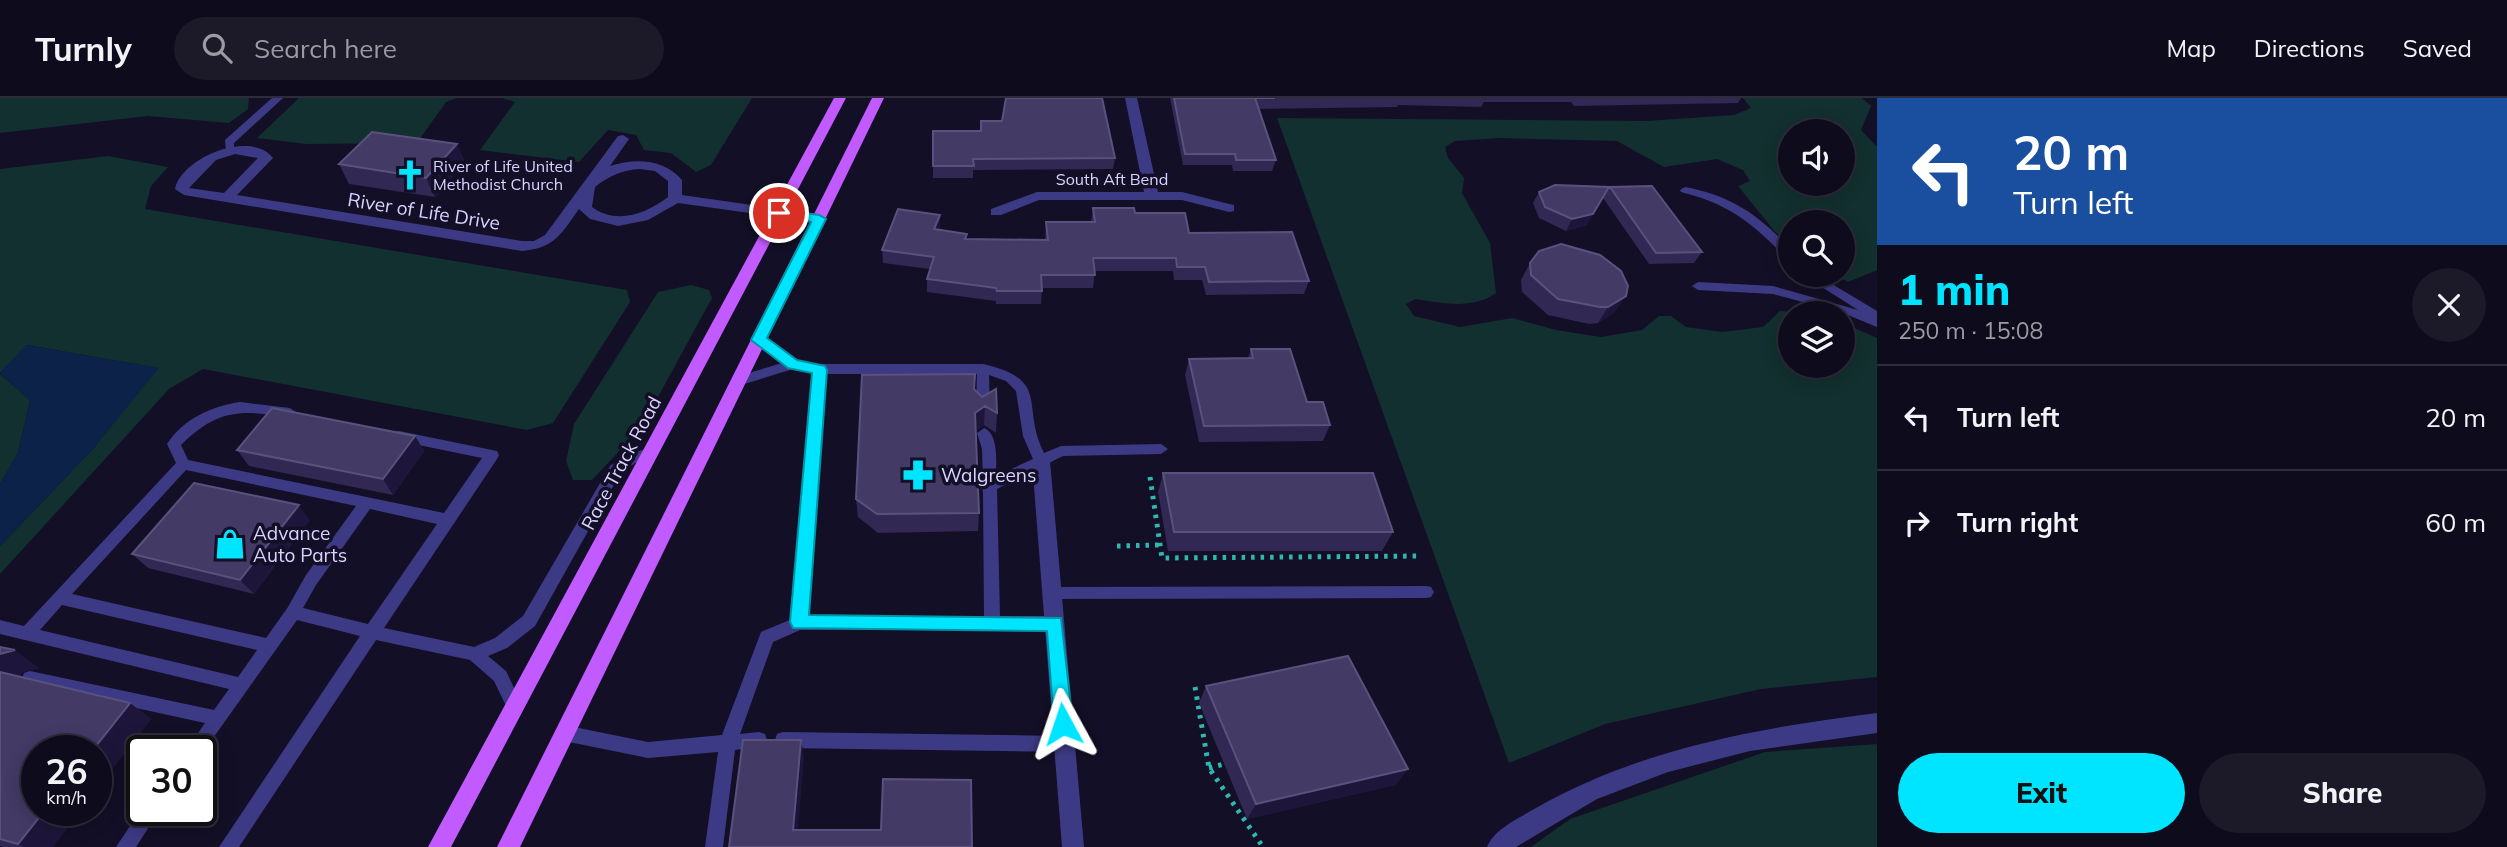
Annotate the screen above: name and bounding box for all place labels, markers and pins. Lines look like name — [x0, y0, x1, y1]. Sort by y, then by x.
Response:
place label: River of Life United Methodist Church — [433, 156, 573, 194]
church icon: River of Life United Methodist Church — [393, 158, 427, 192]
pin — [749, 183, 809, 243]
pharmacy icon: Walgreens — [901, 458, 935, 492]
place label: Walgreens — [941, 463, 1036, 487]
place label: Advance Auto Parts — [253, 521, 347, 567]
shop icon: Advance Auto Parts — [213, 527, 247, 561]

